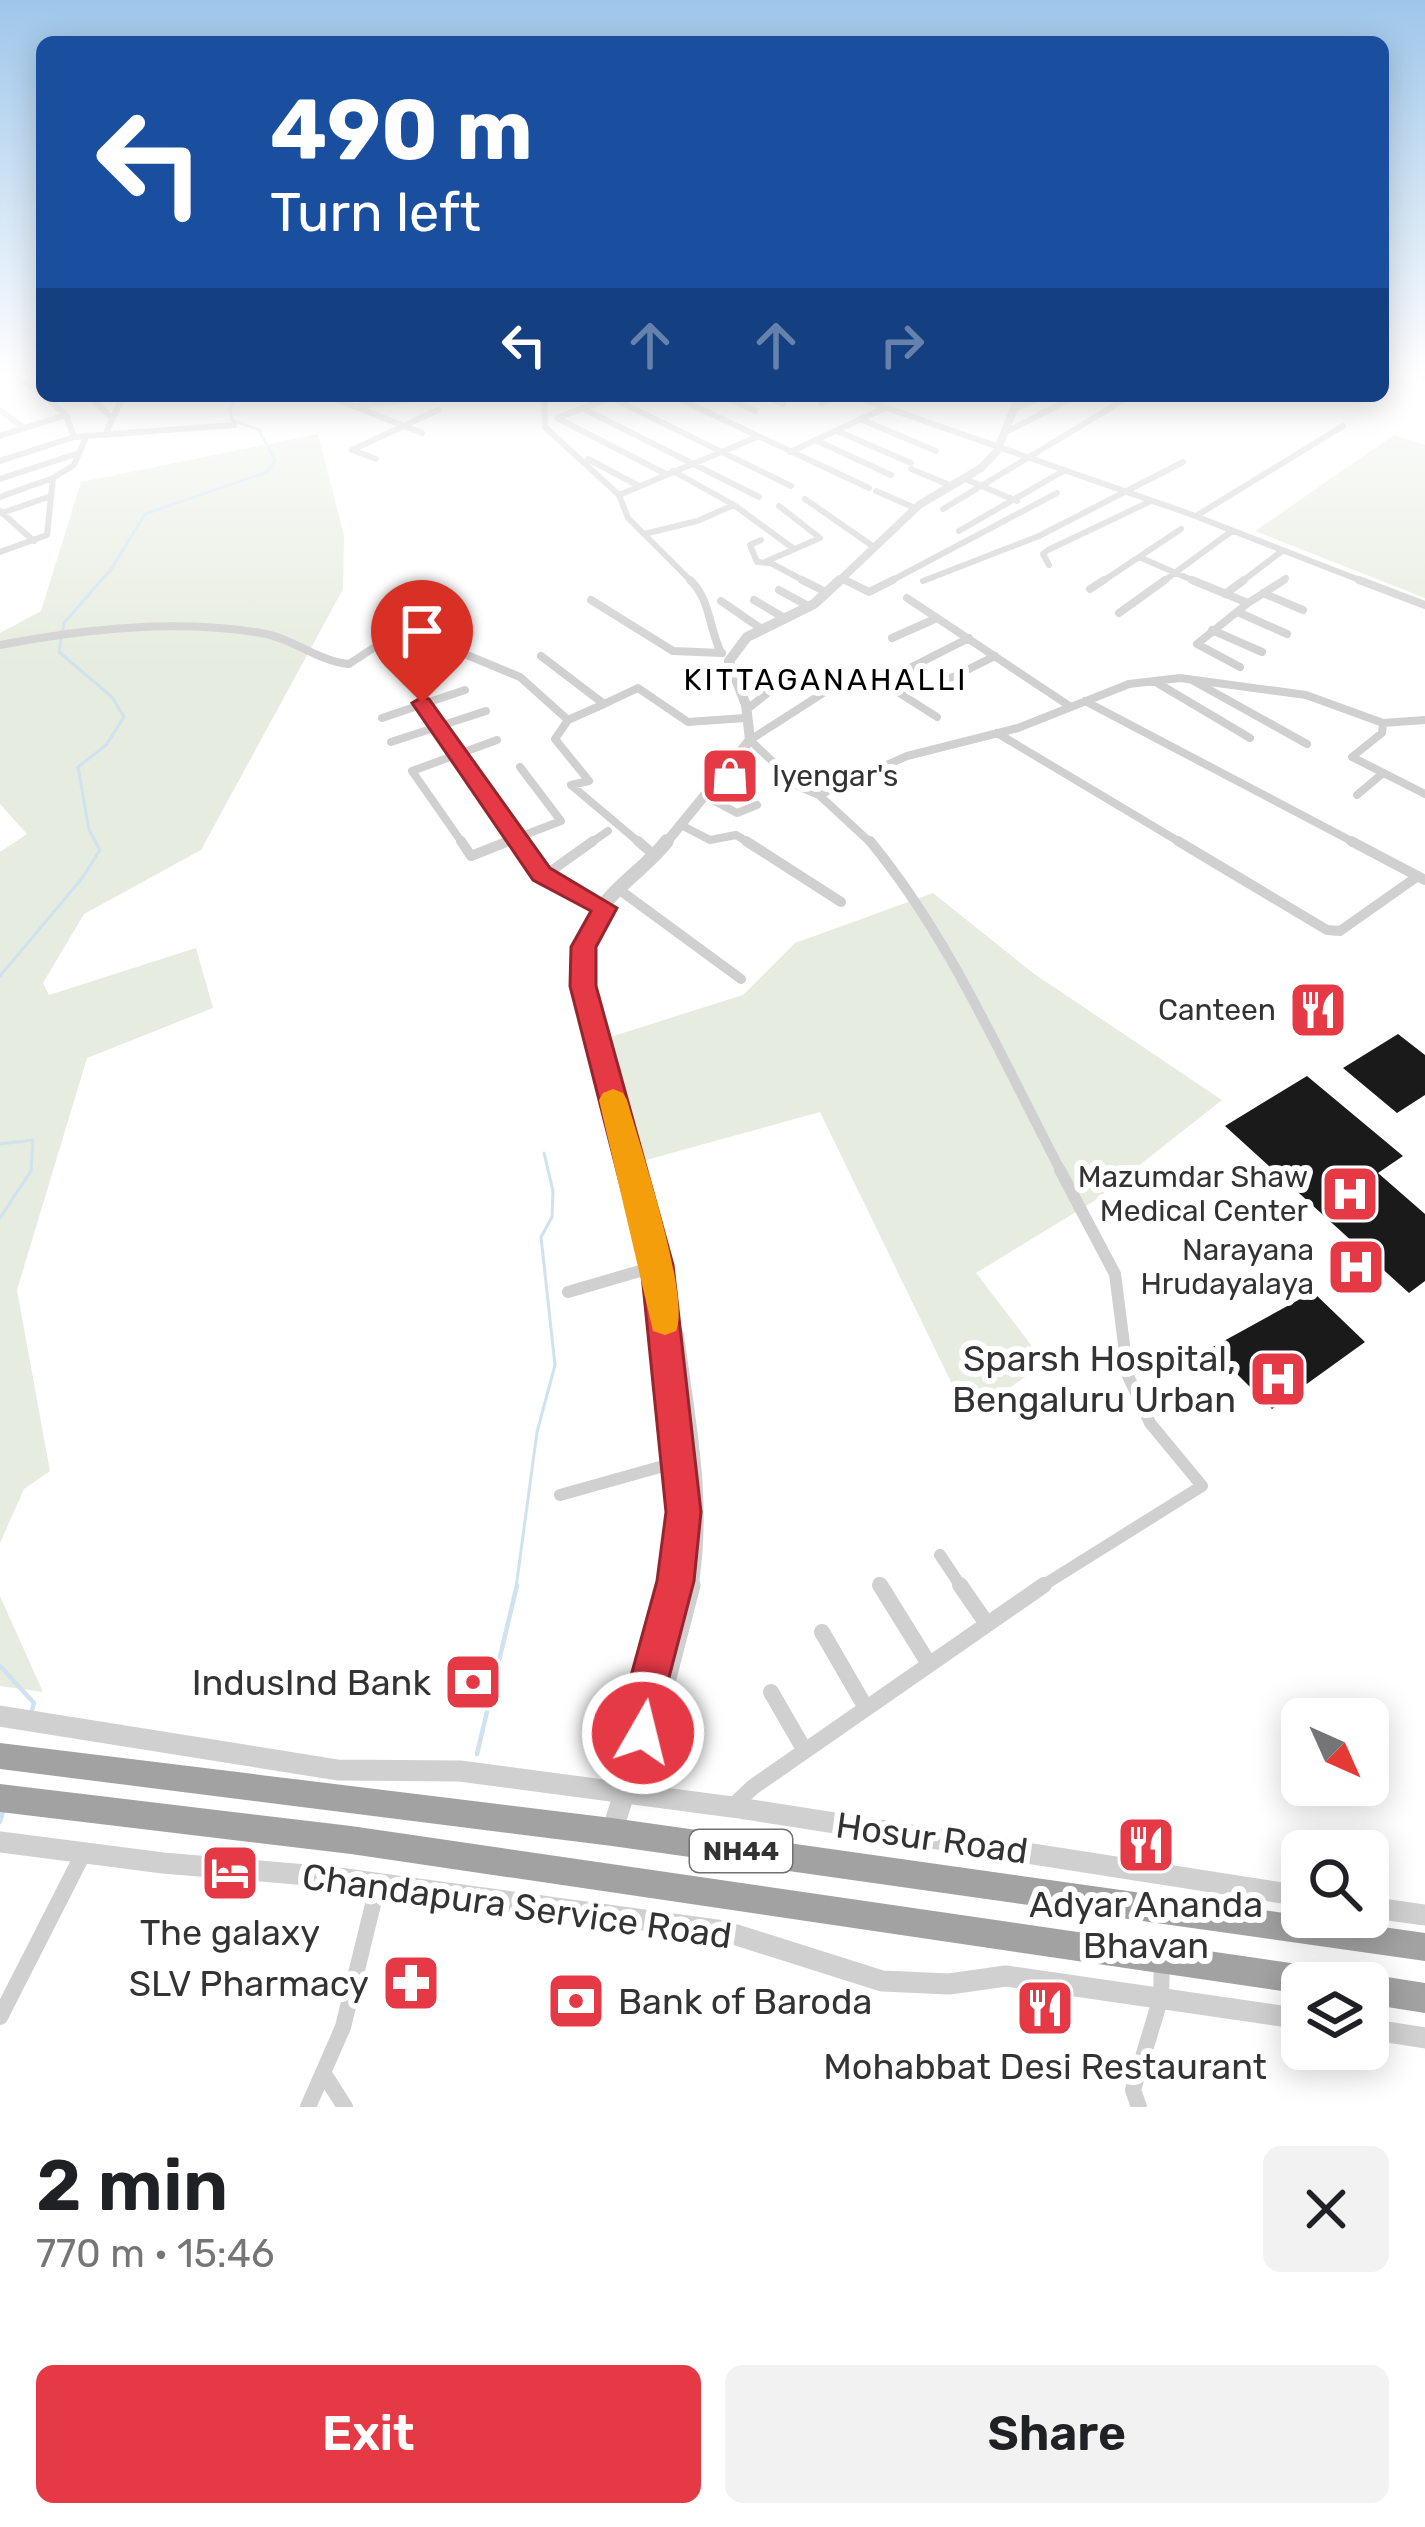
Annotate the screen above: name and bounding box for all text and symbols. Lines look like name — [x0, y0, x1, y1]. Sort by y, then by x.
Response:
text: 490 m — [270, 80, 533, 180]
icon: left — [72, 84, 228, 240]
text: Turn left — [270, 181, 481, 245]
icon: left — [491, 312, 557, 378]
icon: ahead — [617, 312, 683, 378]
icon: ahead — [743, 312, 809, 378]
icon: right — [869, 312, 935, 378]
pin — [371, 580, 473, 703]
icon: arrive — [389, 598, 455, 664]
district label: KITTAGANAHALLI — [683, 662, 969, 698]
shop icon: Iyengar's — [699, 745, 761, 807]
place label: Iyengar's — [772, 758, 898, 794]
restaurant icon: Canteen — [1287, 979, 1349, 1041]
place label: Canteen — [1158, 992, 1276, 1028]
place label: Mazumdar Shaw Medical Center — [1078, 1159, 1309, 1229]
hospital icon: Mazumdar Shaw Medical Center — [1319, 1163, 1381, 1225]
place label: Narayana Hrudayalaya — [1140, 1232, 1314, 1302]
hospital icon: Narayana Hrudayalaya — [1325, 1236, 1387, 1298]
place label: Sparsh Hospital, Bengaluru Urban — [952, 1337, 1236, 1421]
hospital icon: Sparsh Hospital, Bengaluru Urban — [1247, 1348, 1309, 1410]
bank icon: IndusInd Bank — [442, 1651, 504, 1713]
place label: IndusInd Bank — [192, 1661, 431, 1704]
position arrow — [580, 1670, 706, 1796]
north arrow — [1281, 1698, 1389, 1806]
map controls — [1281, 1698, 1389, 2070]
street label: Hosur Road — [833, 1803, 1031, 1873]
restaurant icon: Adyar Ananda Bhavan — [1115, 1814, 1177, 1876]
road number: NH44 — [690, 1830, 792, 1872]
button: search — [1281, 1830, 1389, 1938]
hotel icon: The galaxy — [199, 1842, 261, 1904]
street label: Chandapura Service Road — [300, 1855, 734, 1957]
place label: Adyar Ananda Bhavan — [1029, 1883, 1263, 1967]
place label: The galaxy — [140, 1911, 320, 1954]
pharmacy icon: SLV Pharmacy — [380, 1952, 442, 2014]
place label: SLV Pharmacy — [129, 1962, 369, 2005]
button: layers — [1281, 1962, 1389, 2070]
bank icon: Bank of Baroda — [545, 1970, 607, 2032]
restaurant icon: Mohabbat Desi Restaurant — [1014, 1977, 1076, 2039]
place label: Bank of Baroda — [618, 1980, 872, 2023]
place label: Mohabbat Desi Restaurant — [823, 2045, 1267, 2088]
text: 2 min — [36, 2143, 228, 2228]
button: close — [1263, 2146, 1389, 2272]
text: 770 m · 15:46 — [36, 2231, 275, 2277]
button: Exit — [36, 2365, 701, 2503]
button: Share — [725, 2365, 1389, 2503]

